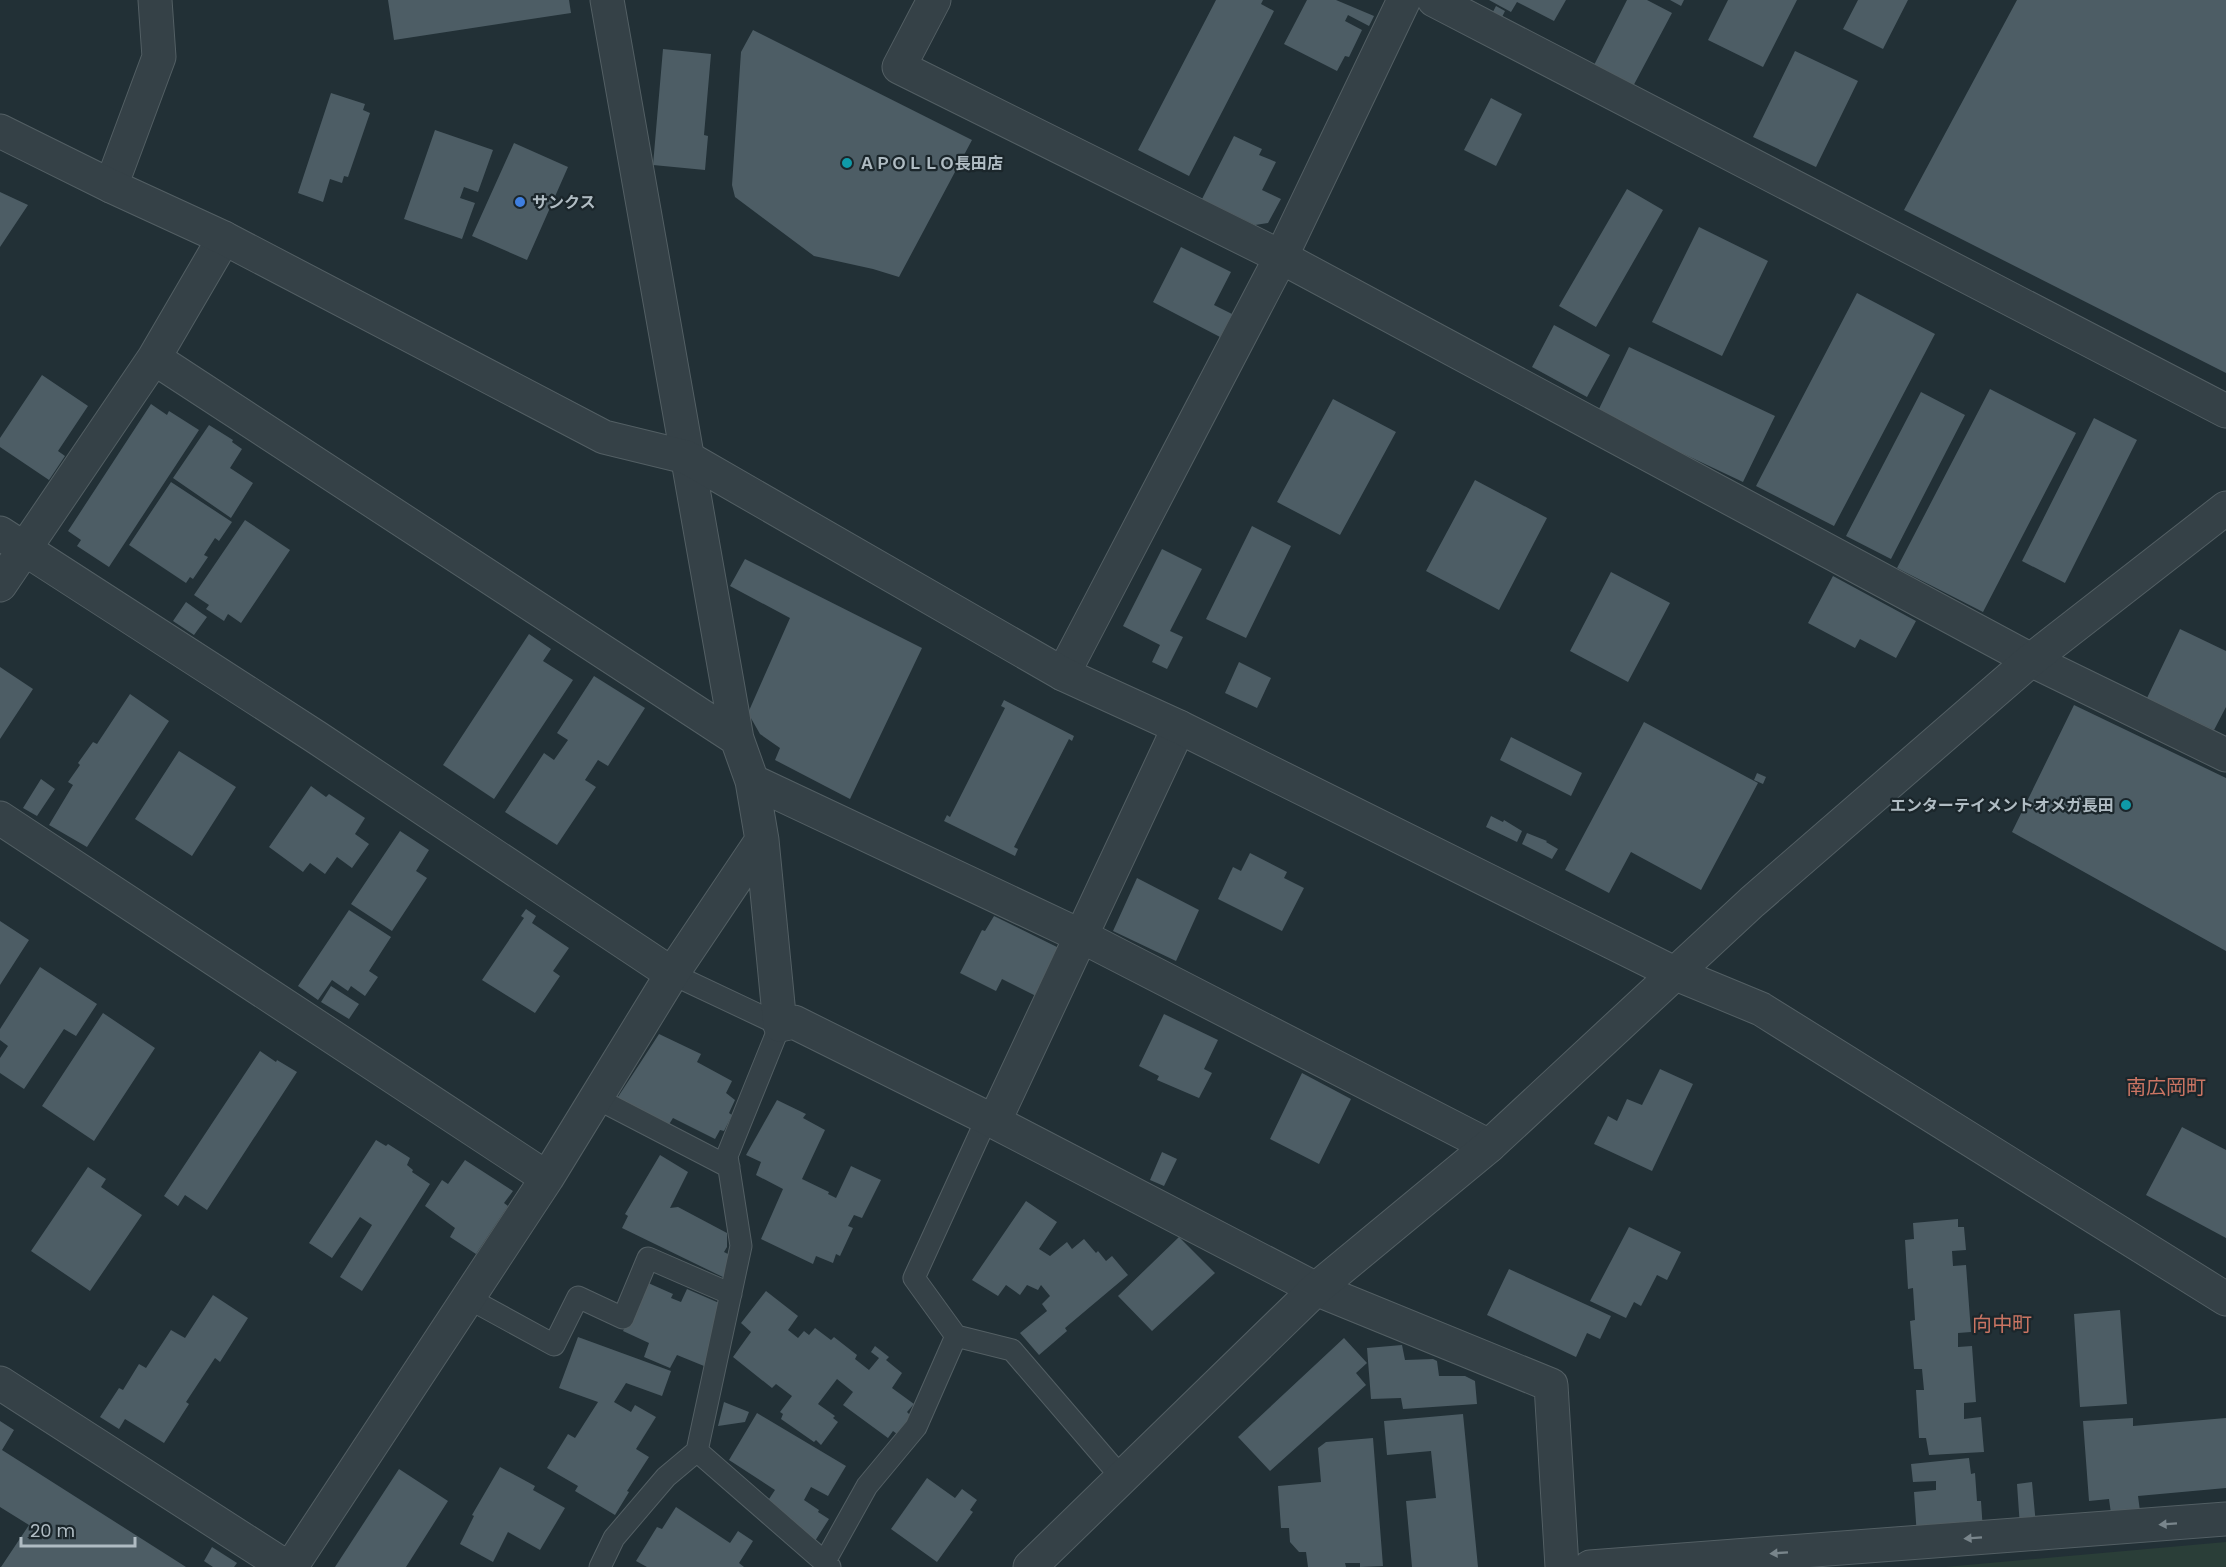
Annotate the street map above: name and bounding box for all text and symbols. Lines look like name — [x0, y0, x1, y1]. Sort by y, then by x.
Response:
place label: ＡＰＯＬＬＯ長田店 — [859, 152, 1003, 175]
marker: ＡＰＯＬＬＯ長田店 — [840, 156, 854, 170]
place label: サンクス — [532, 191, 596, 214]
marker: サンクス — [513, 195, 527, 209]
place label: エンターテイメントオメガ長田 — [1890, 794, 2114, 817]
marker: エンターテイメントオメガ長田 — [2119, 798, 2133, 812]
district label: 南広岡町 — [2126, 1073, 2206, 1101]
district label: 向中町 — [1972, 1310, 2032, 1338]
scale bar — [21, 1510, 135, 1548]
text: 20 m — [30, 1518, 75, 1543]
one-way arrow — [2158, 1519, 2177, 1529]
one-way arrow — [1964, 1534, 1983, 1543]
one-way arrow — [1769, 1548, 1788, 1558]

